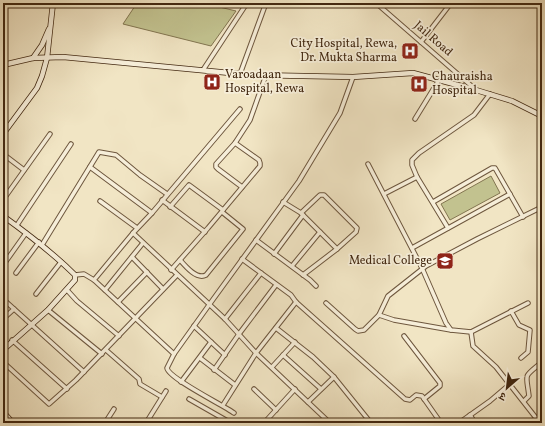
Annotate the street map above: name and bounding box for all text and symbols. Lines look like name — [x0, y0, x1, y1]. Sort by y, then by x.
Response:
street label: Jail Road — [410, 18, 456, 60]
place label: City Hospital, Rewa, Dr. Mukta Sharma — [291, 36, 397, 66]
hospital icon: City Hospital, Rewa, Dr. Mukta Sharma — [400, 41, 420, 61]
place label: Varoadaan Hospital, Rewa — [225, 67, 304, 97]
place label: Chauraisha Hospital — [432, 69, 493, 99]
hospital icon: Varoadaan Hospital, Rewa — [202, 72, 222, 92]
hospital icon: Chauraisha Hospital — [409, 74, 429, 94]
school or university icon: Medical College — [435, 251, 455, 271]
place label: Medical College — [349, 253, 432, 269]
north arrow — [487, 368, 527, 408]
text: उ — [496, 387, 510, 404]

